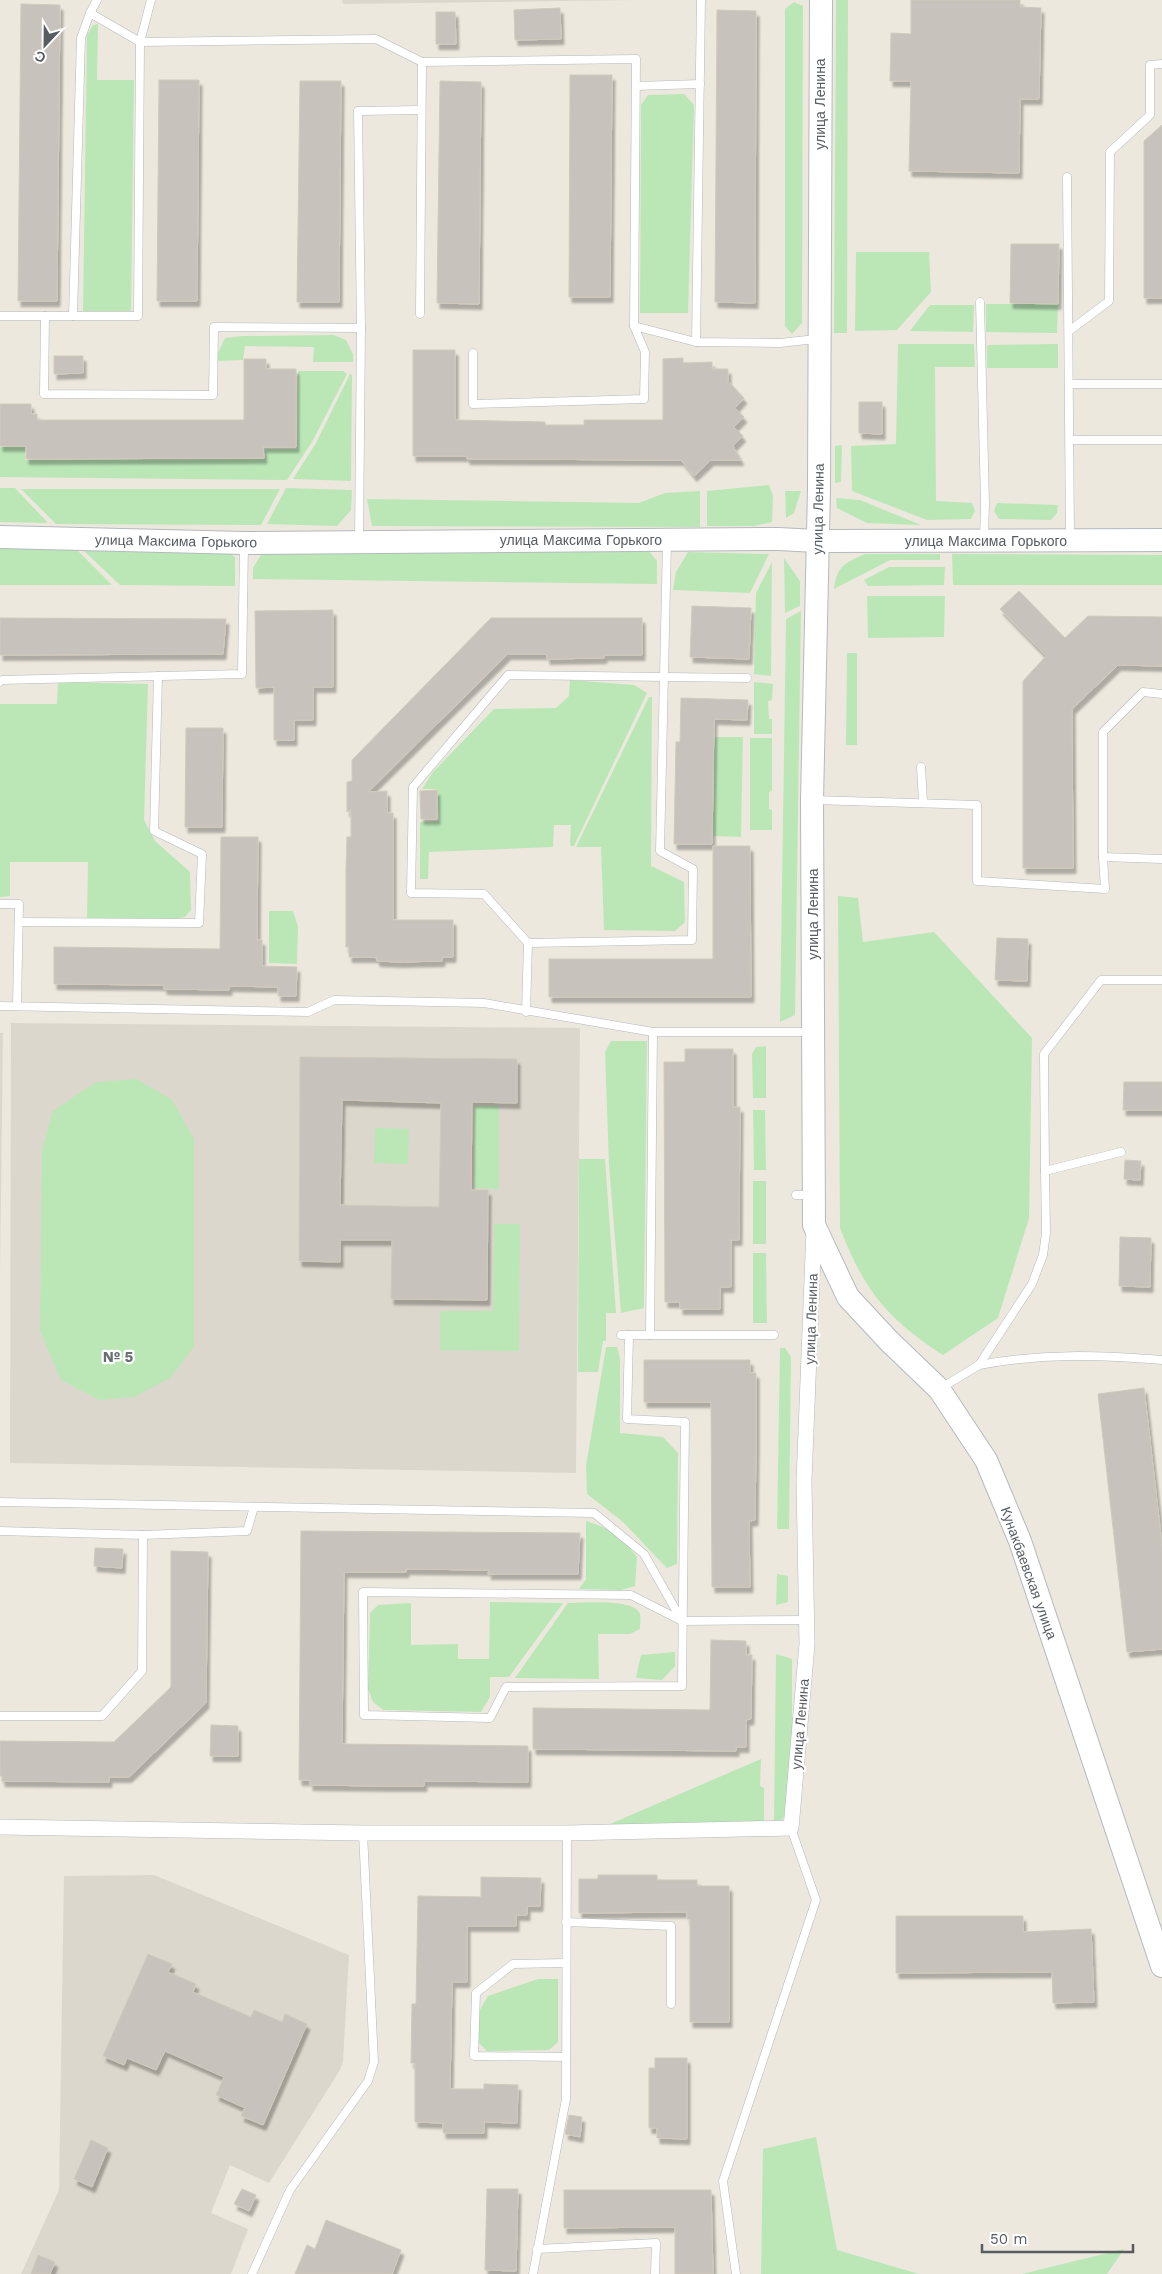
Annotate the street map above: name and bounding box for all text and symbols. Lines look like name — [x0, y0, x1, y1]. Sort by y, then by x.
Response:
north arrow — [20, 20, 70, 70]
text: С — [32, 48, 48, 66]
street label: улица Ленина — [812, 58, 828, 150]
street label: улица Ленина — [809, 463, 827, 555]
street label: улица Максима Горького — [95, 532, 257, 550]
street label: улица Максима Горького — [500, 532, 662, 548]
street label: улица Максима Горького — [905, 533, 1067, 549]
street label: улица Ленина — [805, 868, 821, 960]
street label: улица Ленина — [801, 1273, 821, 1365]
district label: № 5 — [103, 1348, 134, 1366]
street label: Кунакбаевская улица — [998, 1505, 1060, 1642]
street label: улица Ленина — [788, 1678, 812, 1770]
scale bar — [982, 2222, 1133, 2254]
text: 50 m — [990, 2230, 1027, 2248]

